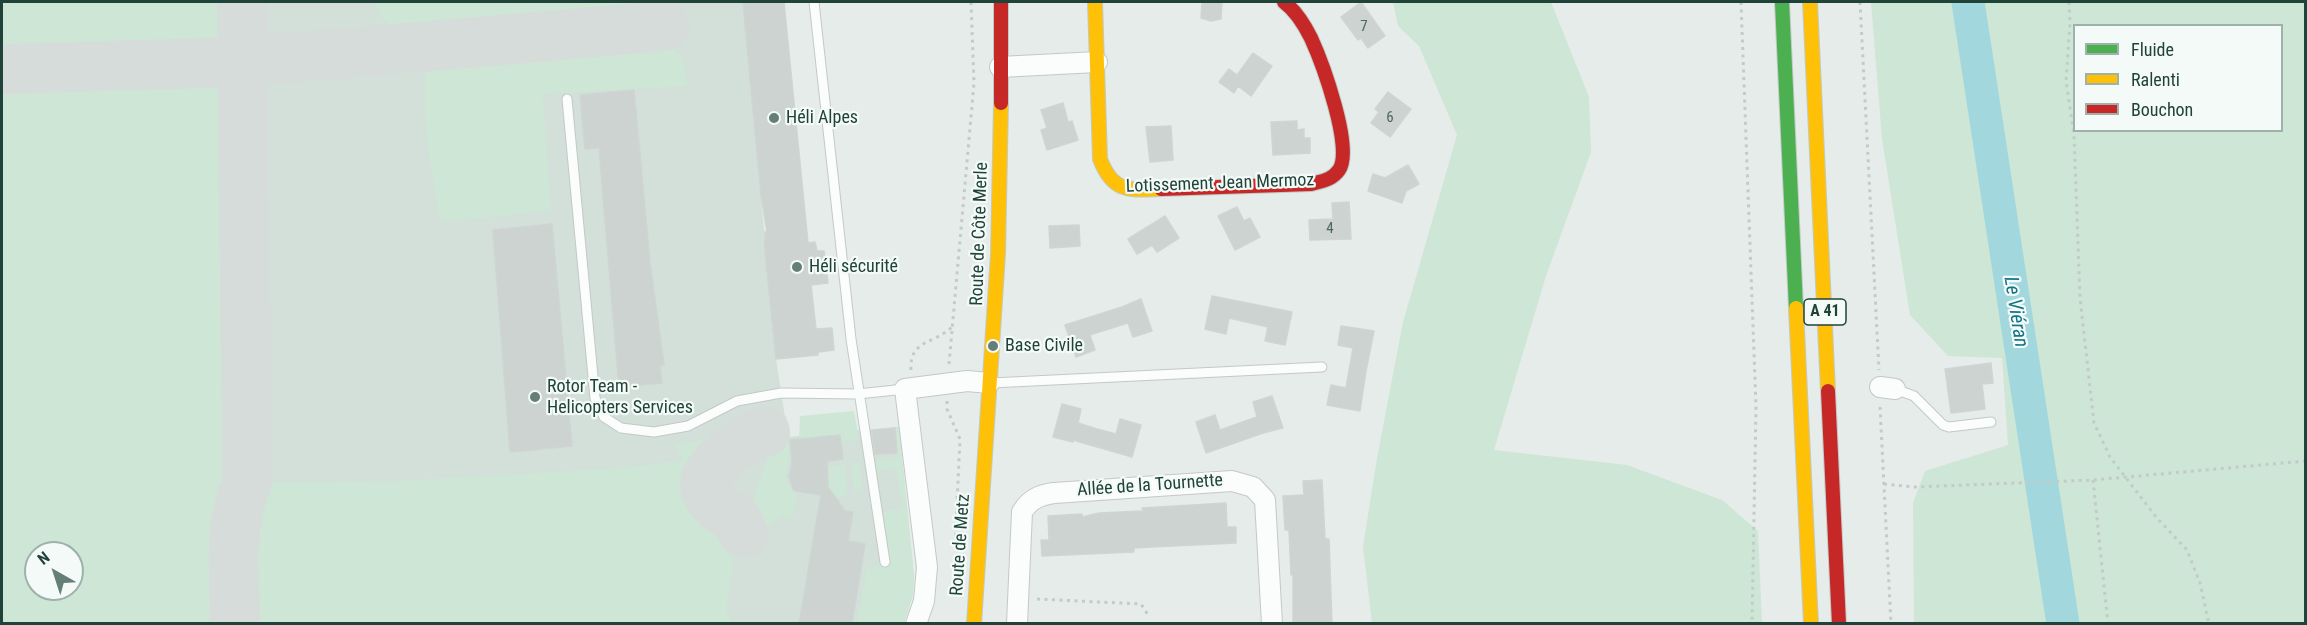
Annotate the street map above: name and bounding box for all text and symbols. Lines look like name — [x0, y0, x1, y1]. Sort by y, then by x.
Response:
house number: 7 — [1360, 18, 1368, 36]
legend — [2073, 24, 2283, 132]
text: Fluide — [2131, 39, 2174, 60]
text: Ralenti — [2131, 69, 2180, 90]
text: Bouchon — [2131, 99, 2193, 120]
place label: Héli Alpes — [786, 107, 858, 129]
house number: 6 — [1386, 109, 1394, 127]
marker: Héli Alpes — [767, 111, 781, 125]
street label: Route de Côte Merle — [967, 162, 993, 306]
street label: Lotissement Jean Mermoz — [1125, 170, 1315, 198]
house number: 4 — [1326, 220, 1334, 238]
place label: Héli sécurité — [809, 256, 898, 278]
marker: Héli sécurité — [790, 260, 804, 274]
water label: Le Viéran — [1998, 275, 2032, 349]
road number: A 41 — [1804, 299, 1846, 325]
place label: Base Civile — [1005, 335, 1083, 357]
marker: Base Civile — [986, 339, 1000, 353]
place label: Rotor Team - Helicopters Services — [547, 376, 693, 418]
marker: Rotor Team - Helicopters Services — [528, 390, 542, 404]
street label: Allée de la Tournette — [1076, 470, 1224, 502]
street label: Route de Metz — [947, 493, 975, 597]
north arrow — [24, 541, 84, 601]
text: N — [34, 548, 53, 569]

